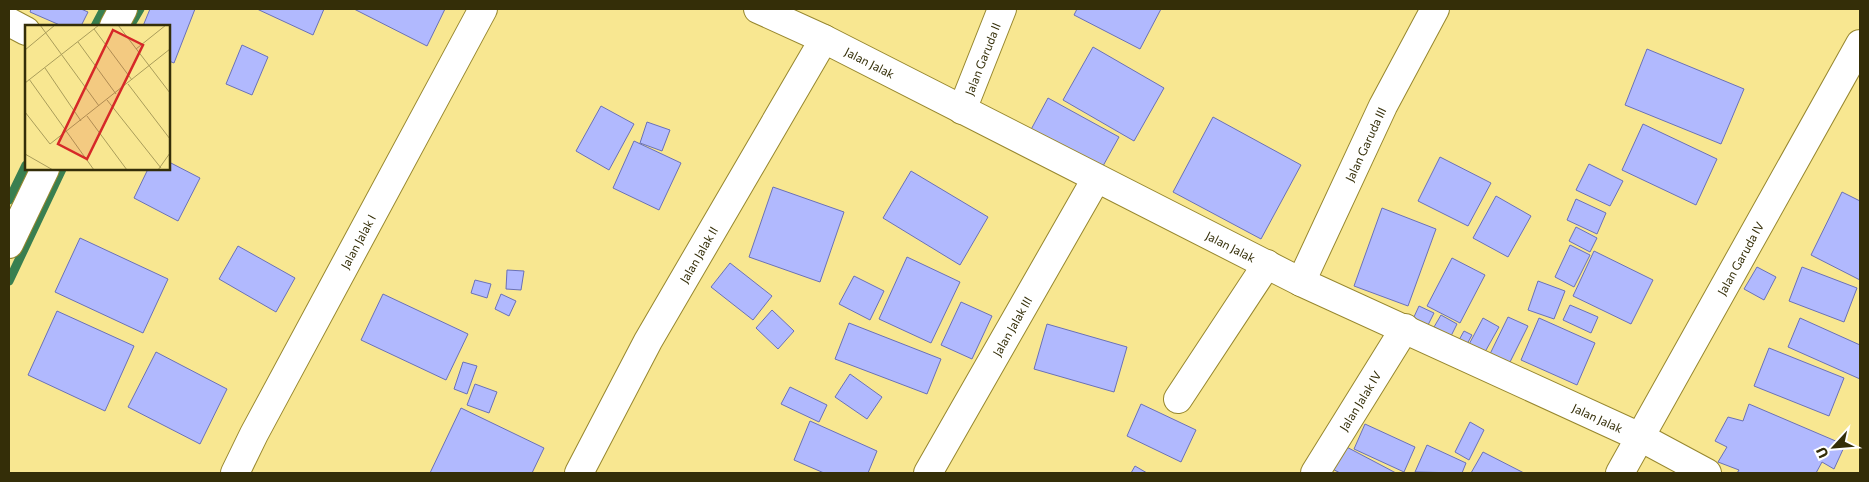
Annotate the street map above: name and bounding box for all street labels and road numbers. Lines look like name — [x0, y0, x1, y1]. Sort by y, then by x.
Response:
street label: Jalan Garuda II — [962, 20, 1003, 98]
street label: Jalan Jalak — [842, 44, 898, 81]
street label: Jalan Garuda III — [1342, 105, 1389, 184]
street label: Jalan Jalak I — [337, 212, 378, 272]
street label: Jalan Garuda IV — [1714, 219, 1766, 298]
street label: Jalan Jalak II — [676, 224, 720, 286]
street label: Jalan Jalak — [1203, 228, 1258, 265]
street label: Jalan Jalak III — [989, 294, 1034, 359]
street label: Jalan Jalak IV — [1336, 368, 1384, 434]
street label: Jalan Jalak — [1570, 400, 1626, 435]

